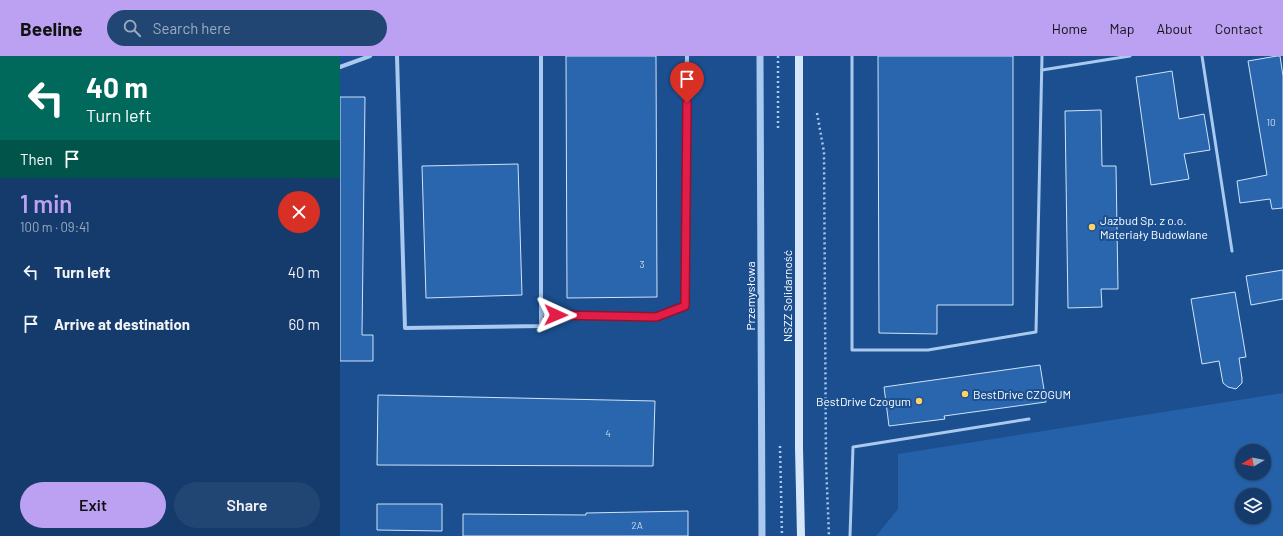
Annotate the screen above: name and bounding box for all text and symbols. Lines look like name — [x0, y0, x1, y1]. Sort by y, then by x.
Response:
search box — [107, 10, 387, 46]
text: Beeline — [20, 17, 83, 40]
icon: search — [121, 17, 143, 39]
text: Search here — [153, 19, 231, 37]
text: Home — [1052, 20, 1088, 37]
text: Map — [1110, 20, 1134, 37]
text: About — [1156, 20, 1193, 37]
text: Contact — [1215, 20, 1263, 37]
pin — [670, 62, 704, 103]
icon: arrive — [676, 68, 698, 90]
text: 40 m — [86, 70, 148, 104]
icon: left — [20, 72, 72, 124]
text: Turn left — [86, 104, 152, 126]
house number: 10 — [1266, 116, 1276, 128]
icon: arrive — [61, 148, 83, 170]
text: Then — [20, 150, 53, 168]
text: 1 min — [20, 189, 72, 218]
button: close — [278, 191, 320, 233]
place label: Jazbud Sp. z o.o. Materiały Budowlane — [1100, 213, 1208, 241]
text: 100 m · 09:41 — [20, 219, 90, 235]
marker: Jazbud Sp. z o.o. Materiały Budowlane — [1087, 222, 1097, 232]
street label: NSZZ Solidarność — [780, 250, 794, 342]
house number: 3 — [639, 258, 645, 270]
icon: left — [20, 261, 42, 283]
street label: Przemysłowa — [743, 261, 757, 331]
text: Turn left — [54, 263, 110, 281]
text: 40 m — [288, 263, 320, 281]
position arrow — [535, 294, 577, 336]
icon: arrive — [20, 313, 42, 335]
text: Arrive at destination — [54, 315, 190, 333]
text: 60 m — [288, 315, 320, 333]
place label: BestDrive CZOGUM — [973, 387, 1071, 401]
marker: BestDrive CZOGUM — [960, 389, 970, 399]
place label: BestDrive Czogum — [816, 394, 911, 408]
marker: BestDrive Czogum — [914, 396, 924, 406]
house number: 4 — [605, 427, 611, 439]
north arrow — [1235, 444, 1271, 480]
map controls — [1235, 444, 1271, 524]
button: Exit — [20, 482, 166, 528]
button: Share — [174, 482, 320, 528]
button: layers — [1235, 488, 1271, 524]
house number: 2A — [631, 519, 643, 531]

